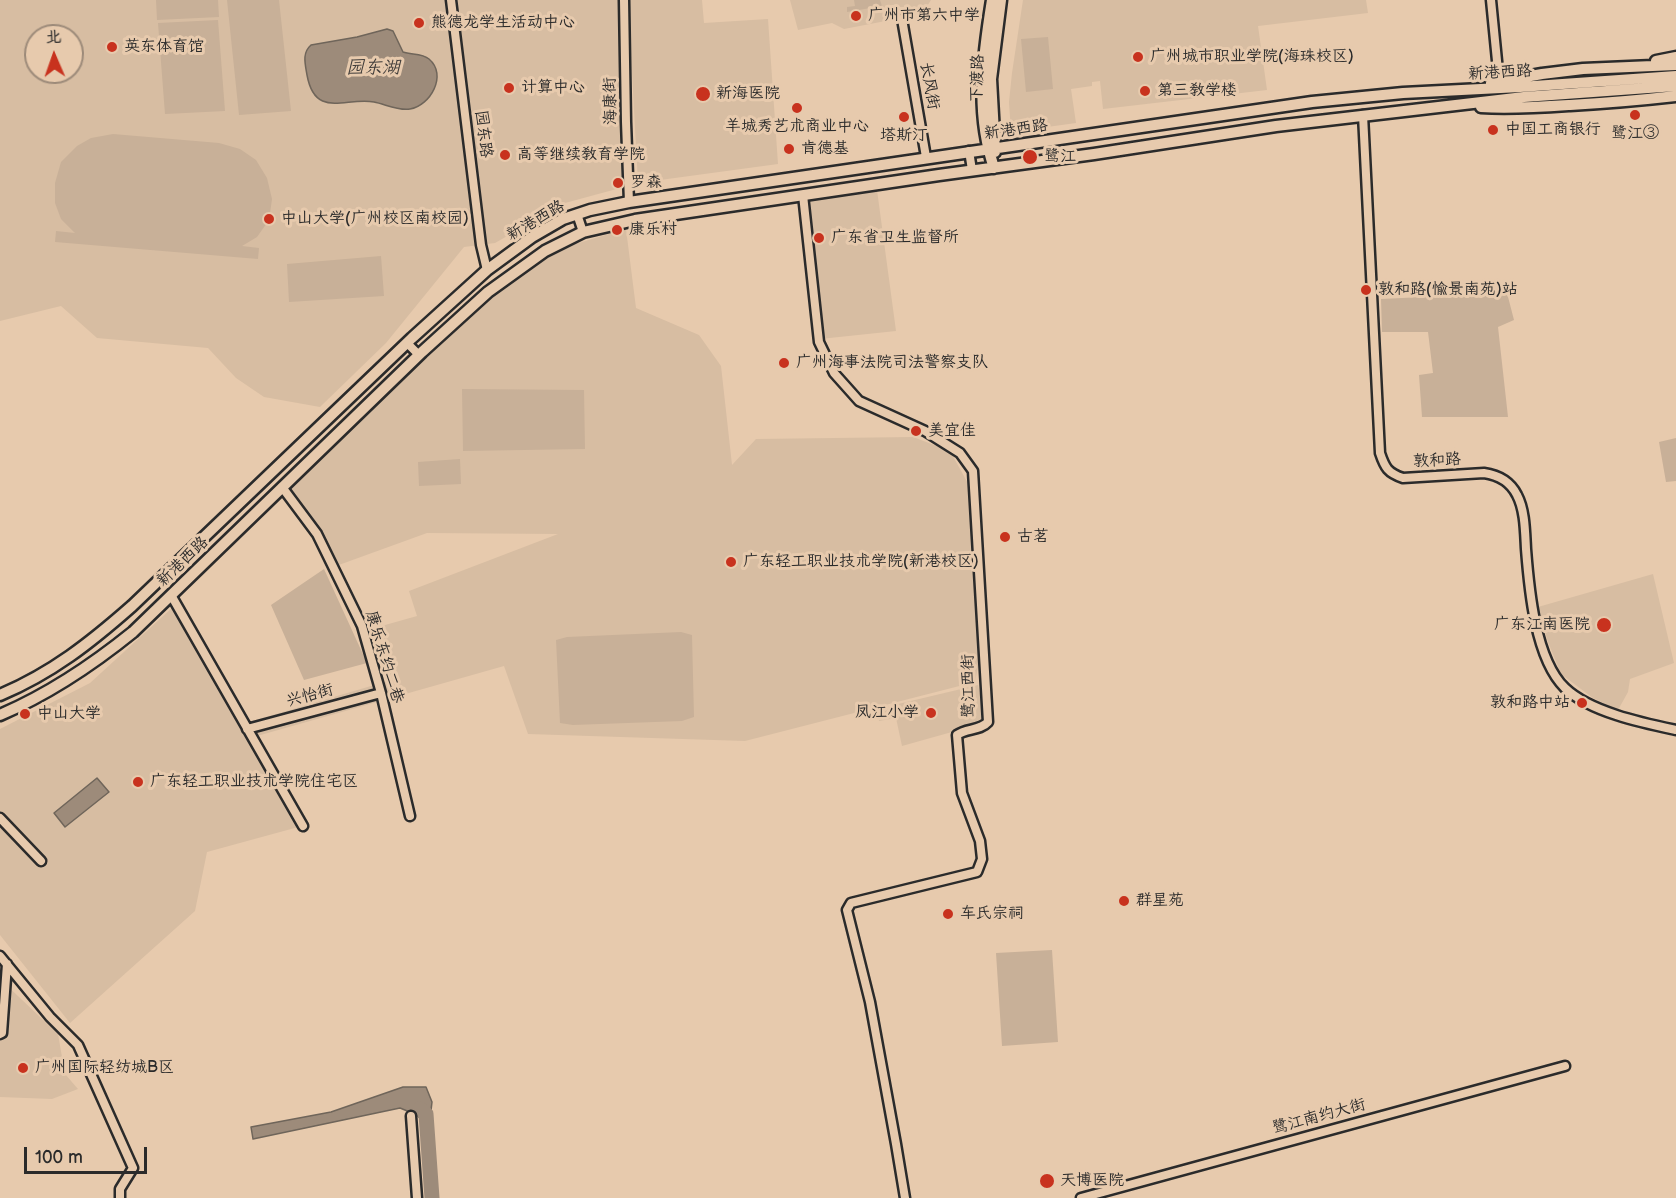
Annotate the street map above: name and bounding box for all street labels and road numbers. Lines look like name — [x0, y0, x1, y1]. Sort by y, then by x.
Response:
street label: 下渡路 — [968, 54, 988, 102]
street label: 长风街 — [915, 61, 943, 111]
street label: 新港西路 — [1468, 62, 1532, 84]
street label: 海康街 — [601, 77, 621, 125]
street label: 园东路 — [471, 109, 495, 159]
street label: 新港西路 — [983, 116, 1049, 144]
street label: 新港西路 — [503, 197, 569, 245]
street label: 敦和路 — [1413, 450, 1461, 472]
street label: 新港西路 — [153, 533, 213, 591]
street label: 康乐东约二巷 — [361, 608, 407, 706]
street label: 鹭江西街 — [959, 654, 979, 718]
street label: 兴怡街 — [284, 681, 336, 711]
street label: 鹭江南约大街 — [1270, 1095, 1368, 1139]

